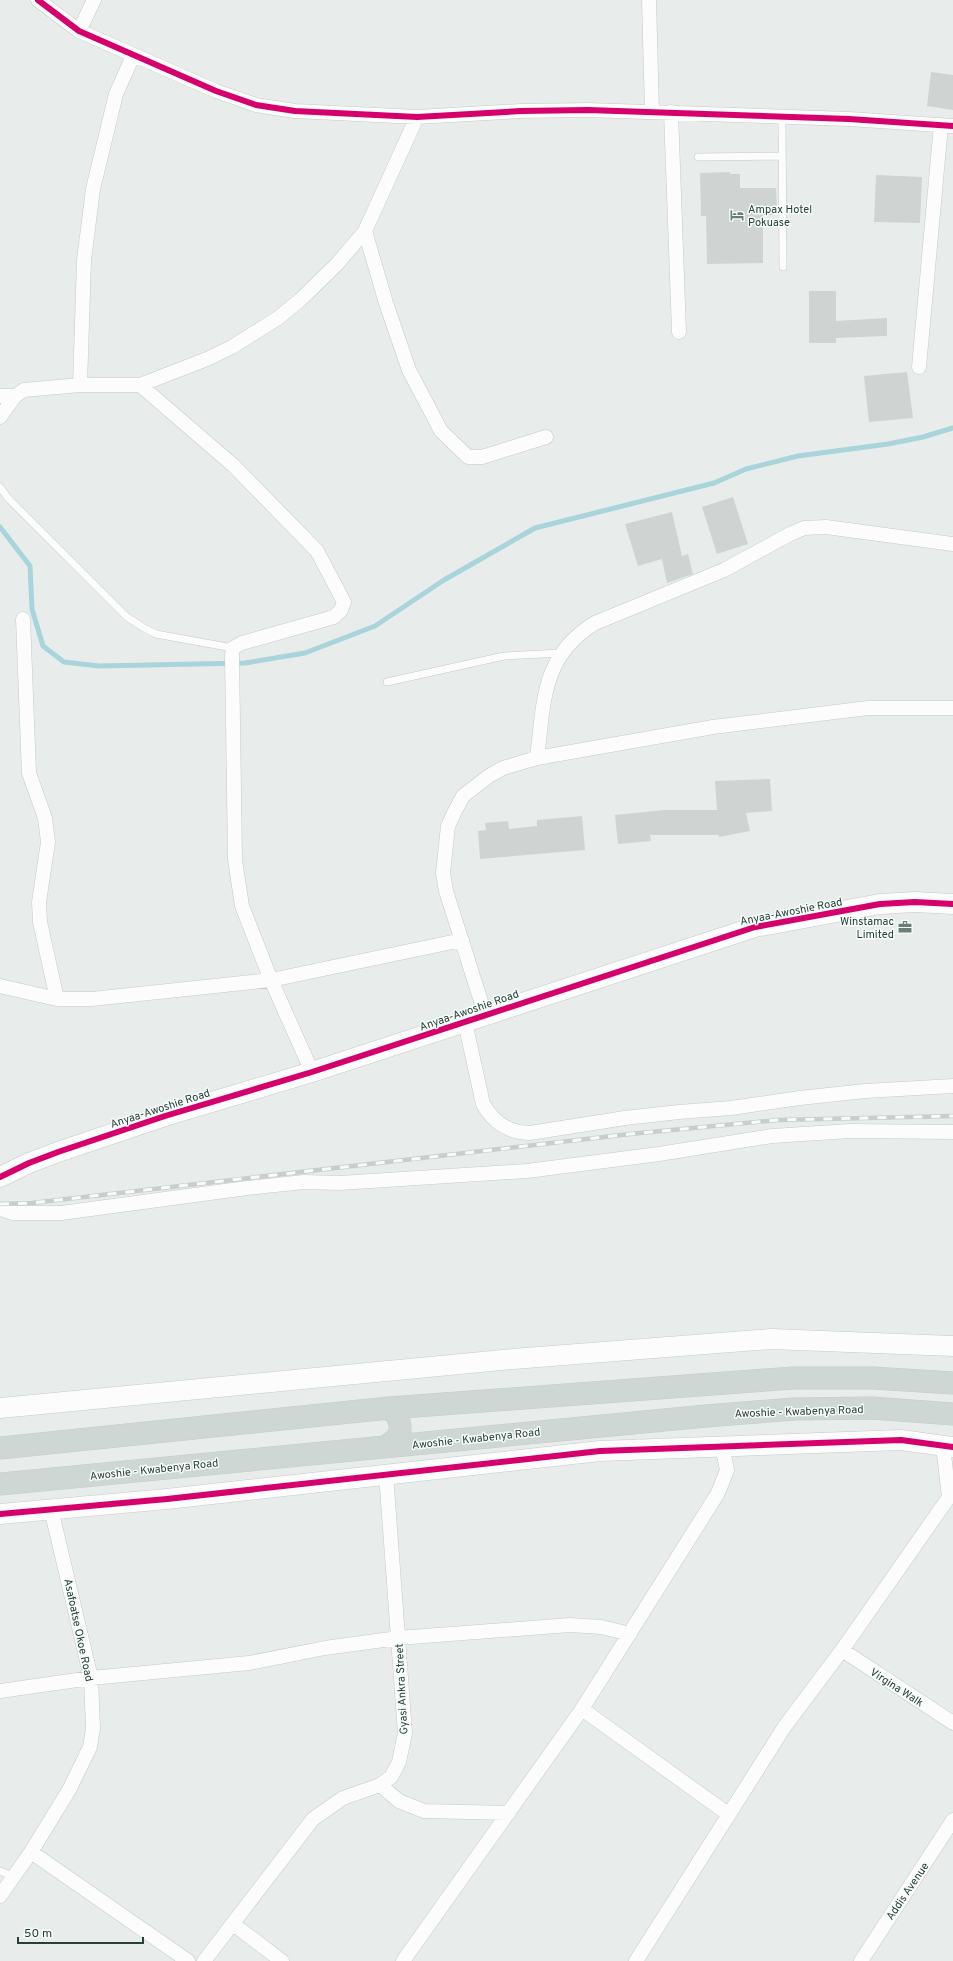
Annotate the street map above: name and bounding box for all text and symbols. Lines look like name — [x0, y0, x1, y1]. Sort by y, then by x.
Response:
place label: Ampax Hotel Pokuase — [748, 203, 812, 230]
hotel icon: Ampax Hotel Pokuase — [729, 207, 745, 223]
street label: Anyaa-Awoshie Road — [739, 895, 844, 929]
place label: Winstamac Limited — [840, 915, 894, 942]
office icon: Winstamac Limited — [897, 919, 913, 935]
street label: Anyaa-Awoshie Road — [418, 987, 521, 1035]
street label: Anyaa-Awoshie Road — [109, 1086, 212, 1132]
street label: Awoshie - Kwabenya Road — [734, 1403, 864, 1421]
street label: Awoshie - Kwabenya Road — [411, 1425, 541, 1453]
street label: Awoshie - Kwabenya Road — [89, 1456, 219, 1484]
street label: Asafoatse Okoe Road — [60, 1577, 96, 1683]
street label: Gyasi Ankra Street — [393, 1643, 411, 1735]
street label: Virgina Walk — [867, 1665, 926, 1710]
street label: Addis Avenue — [883, 1860, 932, 1923]
scale bar — [18, 1919, 143, 1945]
text: 50 m — [24, 1926, 52, 1942]

